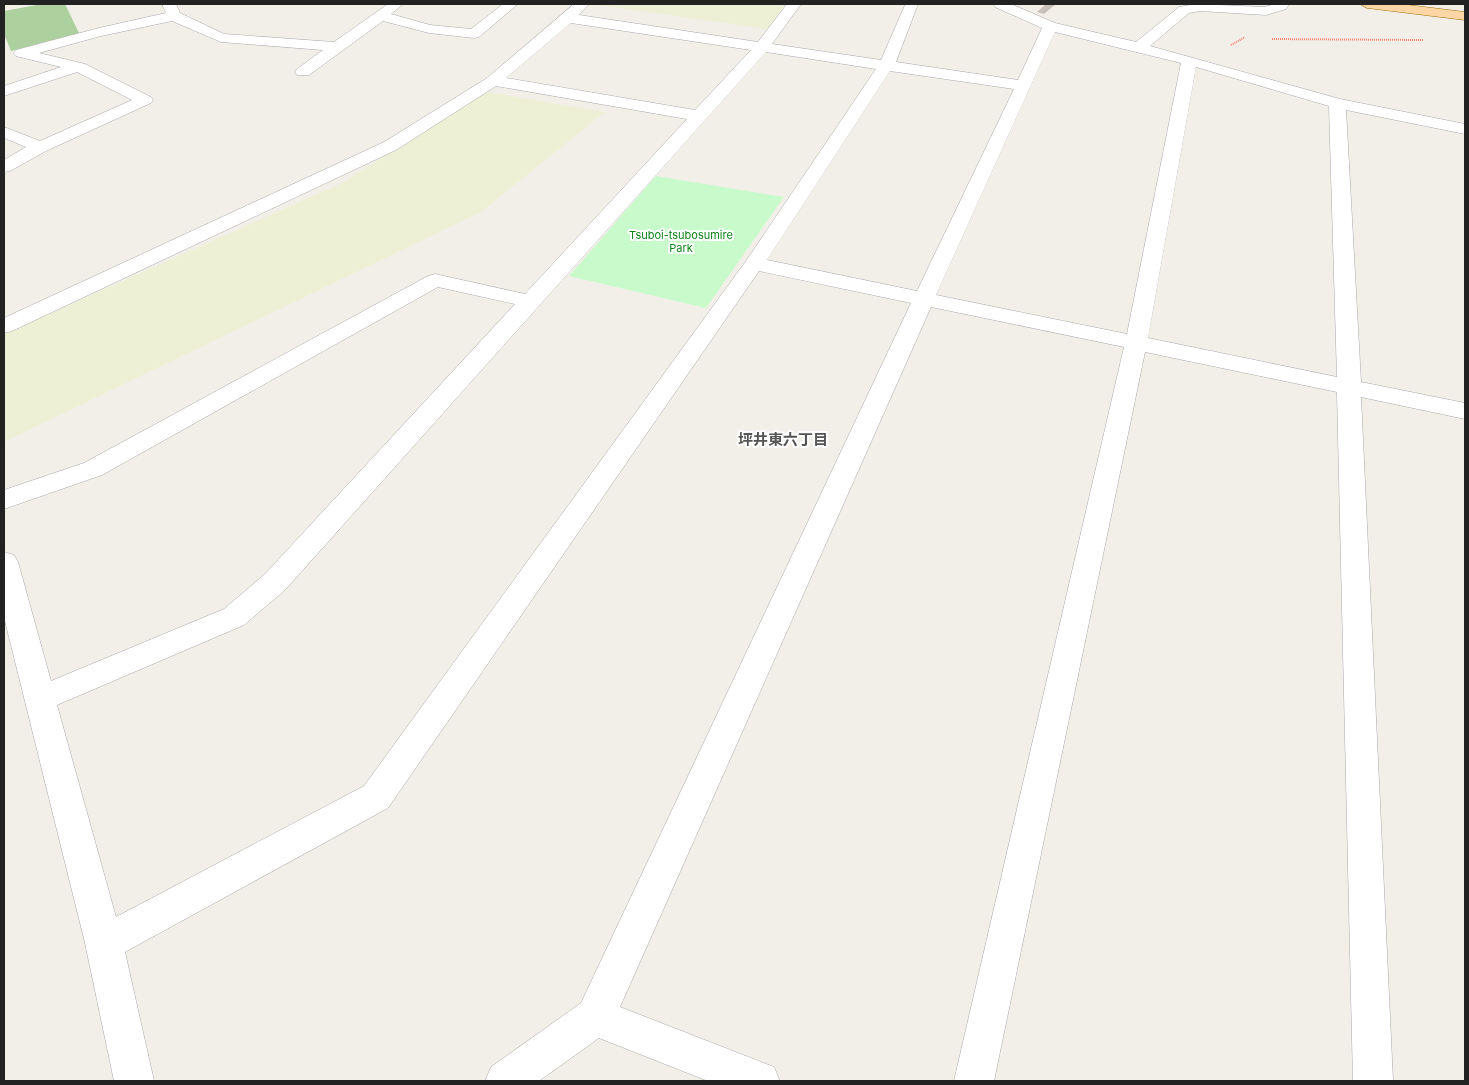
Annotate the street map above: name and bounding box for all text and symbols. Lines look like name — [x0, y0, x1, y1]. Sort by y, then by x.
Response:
park label: Tsuboi-tsubosumire Park — [629, 228, 733, 255]
district label: 坪井東六丁目 — [738, 430, 828, 449]

